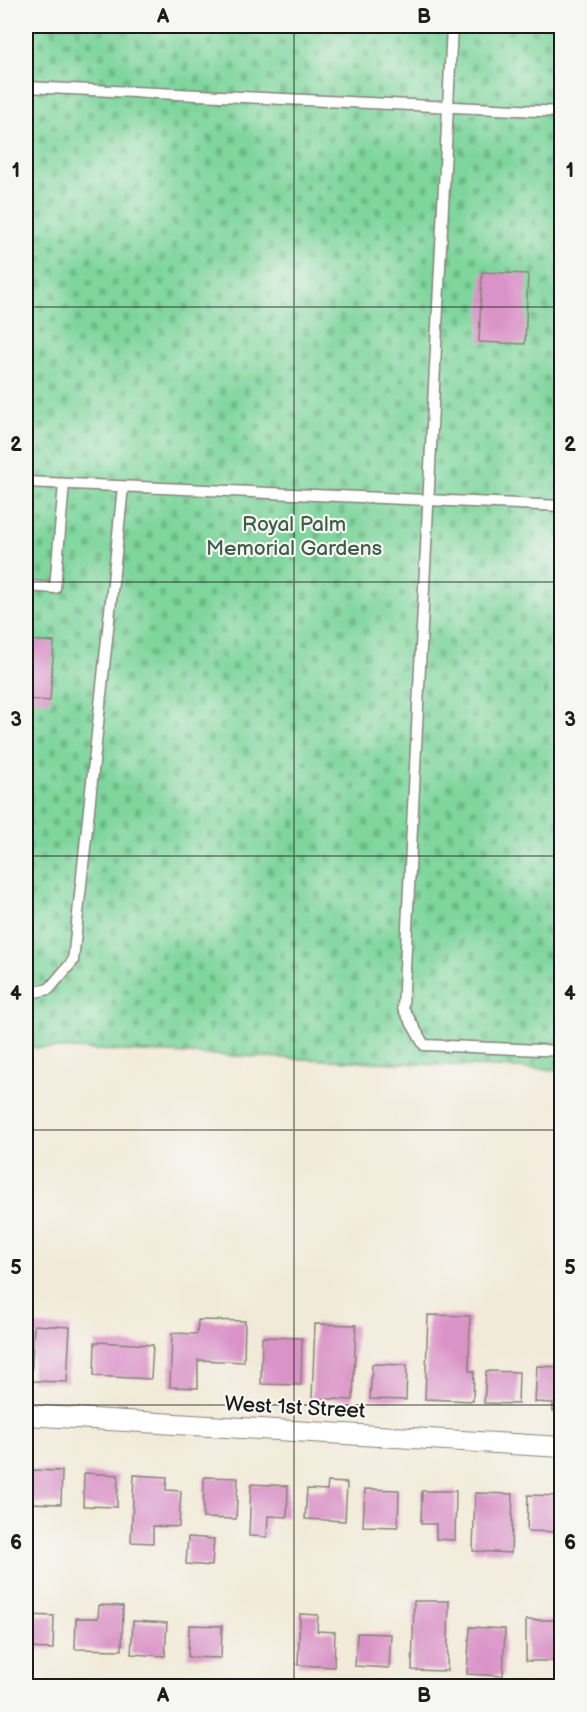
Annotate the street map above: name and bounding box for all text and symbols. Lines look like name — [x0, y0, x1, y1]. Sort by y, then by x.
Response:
text: A — [156, 5, 170, 29]
text: B — [417, 5, 431, 29]
text: 1 — [12, 159, 20, 183]
text: 1 — [566, 159, 574, 183]
text: 2 — [10, 433, 22, 457]
text: 2 — [564, 433, 576, 457]
park label: Royal Palm Memorial Gardens — [206, 512, 382, 561]
text: 3 — [10, 708, 22, 732]
text: 3 — [564, 708, 576, 732]
text: 4 — [10, 982, 22, 1006]
text: 4 — [564, 982, 576, 1006]
text: 5 — [10, 1256, 22, 1280]
text: 5 — [564, 1256, 576, 1280]
street label: West 1st Street — [224, 1391, 366, 1424]
text: 6 — [10, 1531, 22, 1555]
text: 6 — [564, 1531, 576, 1555]
text: A — [156, 1684, 170, 1708]
text: B — [417, 1684, 431, 1708]

